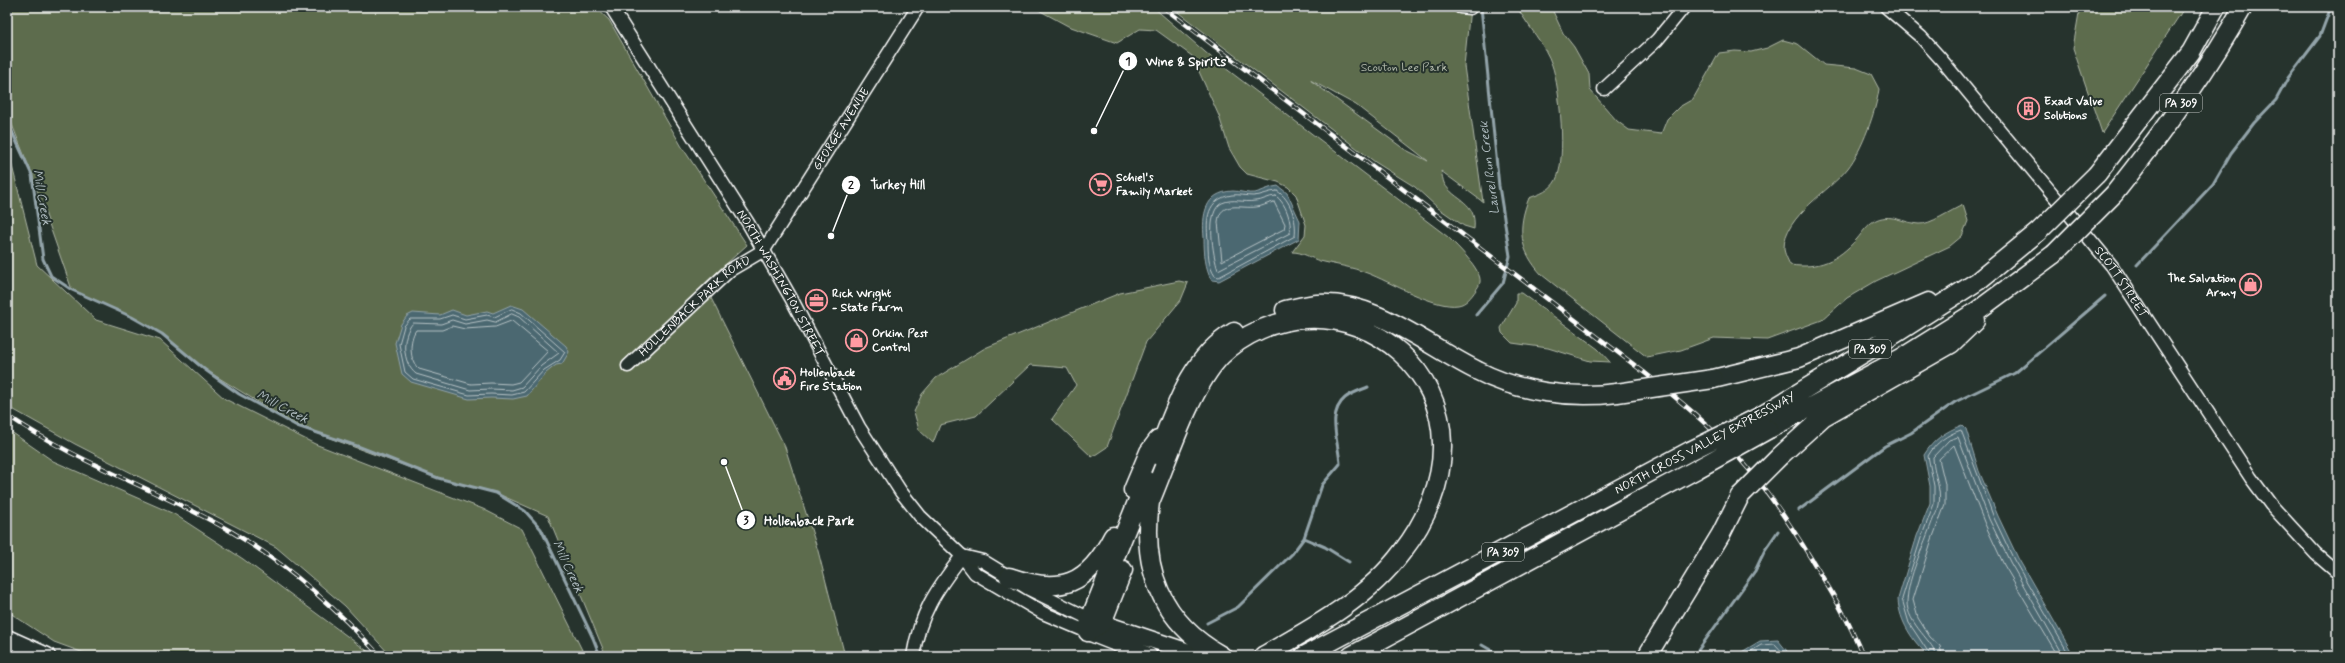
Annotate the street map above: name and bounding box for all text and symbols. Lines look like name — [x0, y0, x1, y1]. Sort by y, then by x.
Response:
callout: Wine & Spirits — [1118, 49, 1234, 74]
text: 1 — [1125, 54, 1131, 70]
text: Wine & Spirits — [1145, 54, 1226, 71]
park label: Scouton Lee Park — [1361, 60, 1447, 76]
street label: GEORGE AVENUE — [810, 85, 874, 174]
place label: Exact Valve Solutions — [2044, 94, 2103, 124]
road number: PA 309 — [2160, 94, 2202, 112]
building icon: Exact Valve Solutions — [2015, 95, 2041, 121]
water label: Laurel Run Creek — [1475, 119, 1504, 215]
water label: Mill Creek — [28, 168, 55, 227]
place label: Schiel's Family Market — [1116, 170, 1193, 200]
supermarket icon: Schiel's Family Market — [1087, 171, 1113, 197]
callout: Turkey Hill — [841, 172, 934, 197]
text: Turkey Hill — [870, 177, 926, 194]
text: 2 — [848, 178, 854, 194]
street label: NORTH WASHINGTON STREET — [733, 207, 827, 359]
street label: SCOTT STREET — [2090, 244, 2152, 322]
street label: HOLLENBACK PARK ROAD — [636, 253, 754, 361]
place label: The Salvation Army — [2168, 271, 2236, 301]
shop icon: The Salvation Army — [2238, 272, 2264, 298]
place label: Rick Wright - State Farm — [832, 286, 903, 316]
office icon: Rick Wright - State Farm — [803, 287, 829, 313]
place label: Orkin Pest Control — [872, 326, 929, 356]
shop icon: Orkin Pest Control — [844, 327, 870, 353]
road number: PA 309 — [1849, 340, 1891, 358]
place label: Hollenback Fire Station — [800, 365, 862, 395]
public building icon: Hollenback Fire Station — [772, 366, 798, 392]
water label: Mill Creek — [254, 387, 312, 428]
street label: NORTH CROSS VALLEY EXPRESSWAY — [1612, 389, 1799, 499]
callout: Hollenback Park — [736, 507, 862, 532]
text: 3 — [743, 513, 749, 529]
text: Hollenback Park — [764, 513, 854, 530]
water label: Mill Creek — [548, 538, 587, 596]
road number: PA 309 — [1482, 543, 1524, 561]

